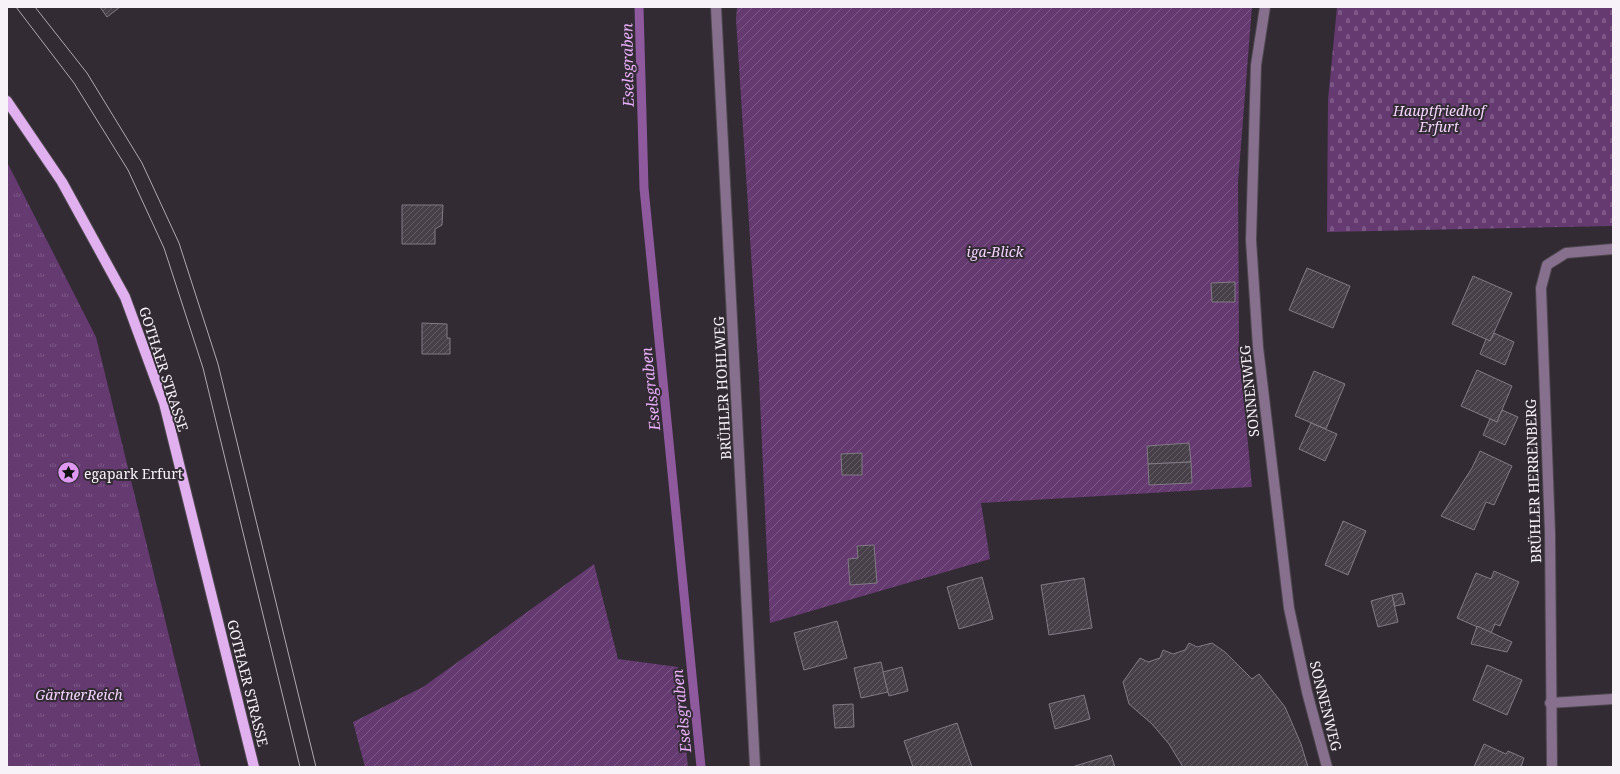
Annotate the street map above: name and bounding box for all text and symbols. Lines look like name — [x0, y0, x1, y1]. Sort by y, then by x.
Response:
water label: Eselsgraben — [616, 23, 638, 108]
park label: Hauptfriedhof Erfurt — [1392, 101, 1488, 136]
park label: iga-Blick — [967, 242, 1024, 261]
street label: GOTHAER STRASSE — [135, 304, 193, 434]
street label: BRÜHLER HOHLWEG — [709, 316, 735, 460]
street label: SONNENWEG — [1235, 344, 1263, 438]
water label: Eselsgraben — [636, 346, 664, 433]
street label: BRÜHLER HERRENBERG — [1521, 399, 1545, 563]
place icon: egapark Erfurt — [55, 460, 81, 486]
place label: egapark Erfurt — [84, 464, 183, 483]
street label: GOTHAER STRASSE — [223, 618, 273, 749]
street label: SONNENWEG — [1306, 659, 1346, 753]
water label: Eselsgraben — [667, 668, 695, 755]
park label: GärtnerReich — [35, 685, 123, 704]

